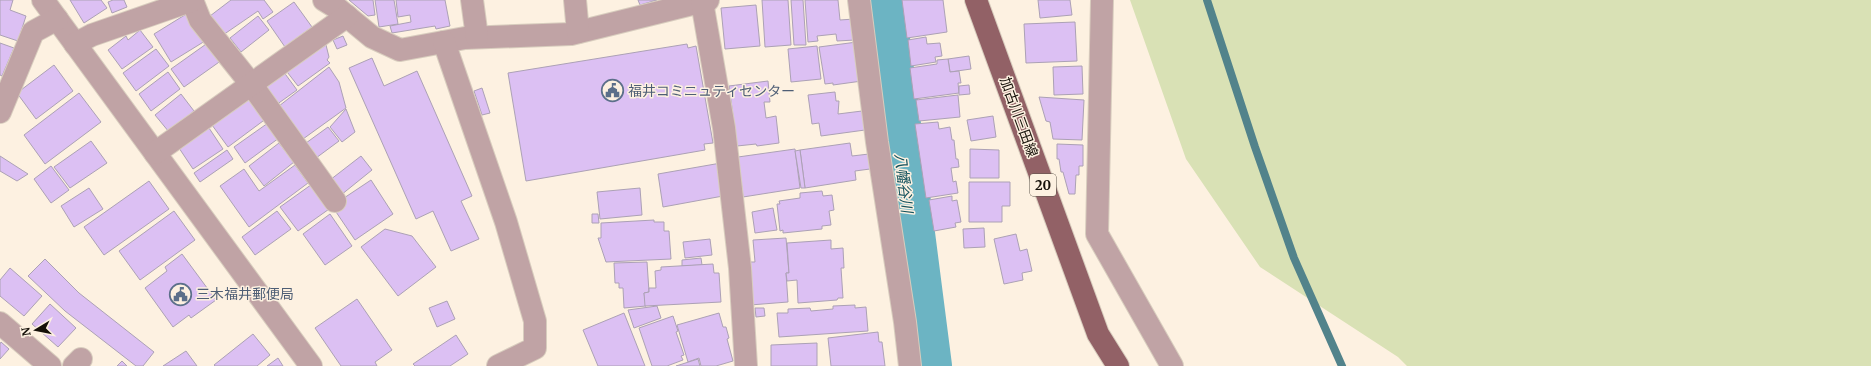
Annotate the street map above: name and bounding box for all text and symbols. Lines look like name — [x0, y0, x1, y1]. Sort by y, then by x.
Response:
street label: 加古川三田線 — [996, 74, 1042, 160]
public building icon: 福井コミニュティセンター — [599, 78, 625, 104]
place label: 福井コミニュティセンター — [628, 82, 795, 100]
water label: 八幡谷川 — [891, 152, 917, 216]
road number: 20 — [1030, 174, 1056, 196]
public building icon: 三木福井郵便局 — [167, 281, 193, 307]
place label: 三木福井郵便局 — [196, 285, 294, 303]
north arrow — [16, 310, 56, 350]
text: N — [18, 326, 34, 337]

